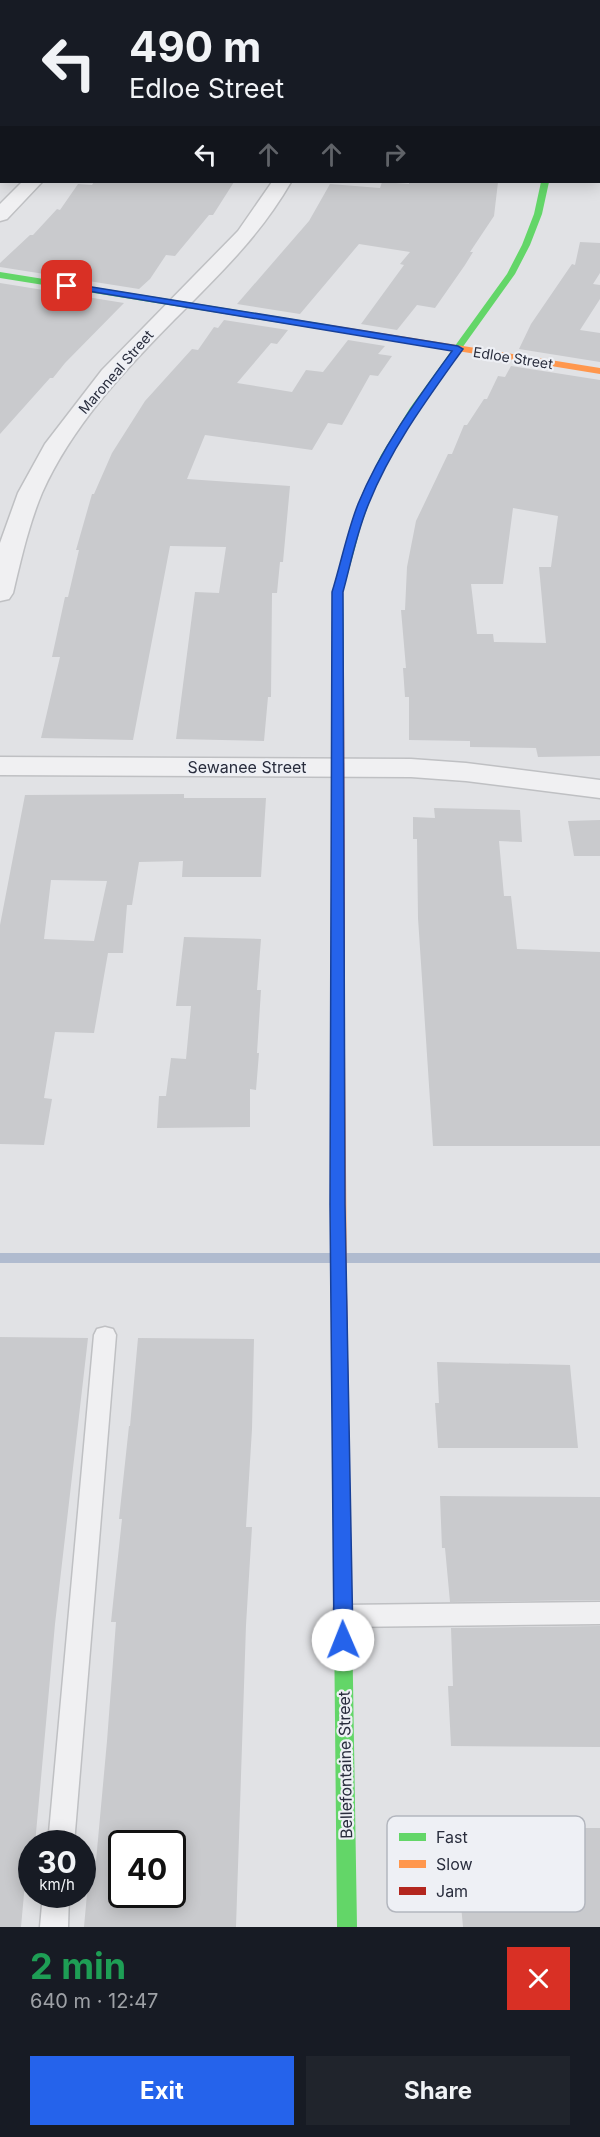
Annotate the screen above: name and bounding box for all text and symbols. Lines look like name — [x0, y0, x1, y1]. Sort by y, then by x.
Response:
text: 490 m — [129, 21, 261, 72]
icon: left — [30, 24, 108, 102]
text: Edloe Street — [129, 72, 284, 105]
icon: left — [189, 138, 222, 171]
icon: ahead — [252, 138, 285, 171]
icon: ahead — [315, 138, 348, 171]
icon: right — [378, 138, 411, 171]
pin — [41, 260, 92, 311]
icon: arrive — [50, 269, 83, 302]
street label: Maroneal Street — [75, 326, 157, 417]
street label: Edloe Street — [472, 343, 555, 372]
street label: Sewanee Street — [187, 757, 307, 777]
position arrow — [311, 1608, 375, 1672]
street label: Bellefontaine Street — [334, 1691, 356, 1839]
legend — [387, 1816, 585, 1912]
text: Fast — [436, 1827, 468, 1847]
speed limit sign: 40 — [108, 1830, 186, 1908]
text: 30 — [37, 1844, 77, 1880]
text: Slow — [436, 1854, 473, 1874]
text: km/h — [39, 1875, 75, 1894]
text: Jam — [436, 1881, 468, 1901]
text: 2 min — [30, 1944, 126, 1988]
button: close — [507, 1947, 570, 2010]
text: 640 m · 12:47 — [30, 1989, 158, 2013]
button: Exit — [30, 2056, 294, 2125]
button: Share — [306, 2056, 570, 2125]

